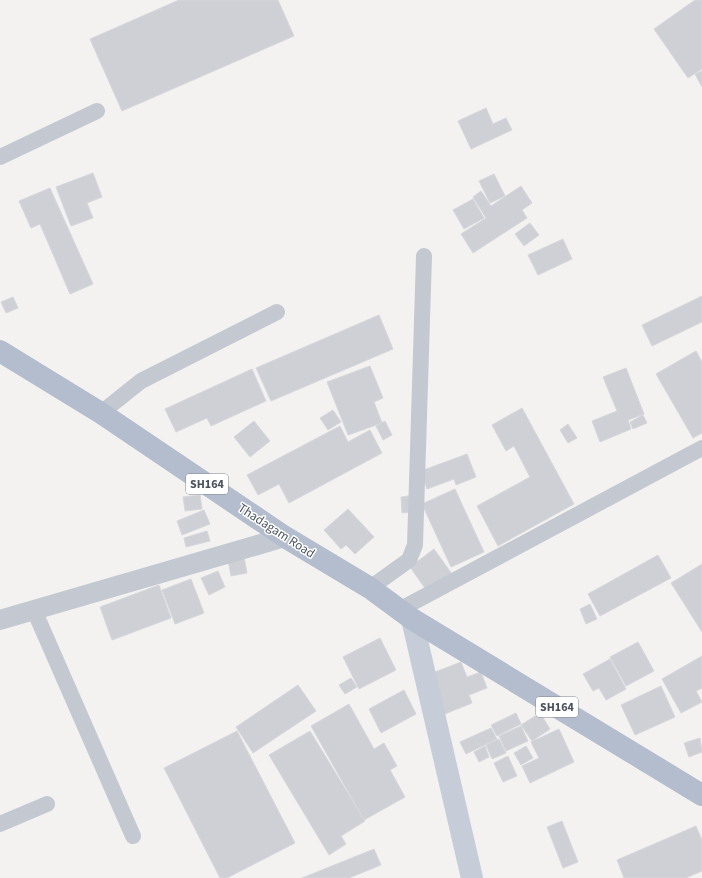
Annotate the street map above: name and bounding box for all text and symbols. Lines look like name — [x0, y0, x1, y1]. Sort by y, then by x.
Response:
road number: SH164 — [186, 474, 228, 494]
street label: Thadagam Road — [234, 499, 318, 562]
road number: SH164 — [536, 697, 578, 717]

